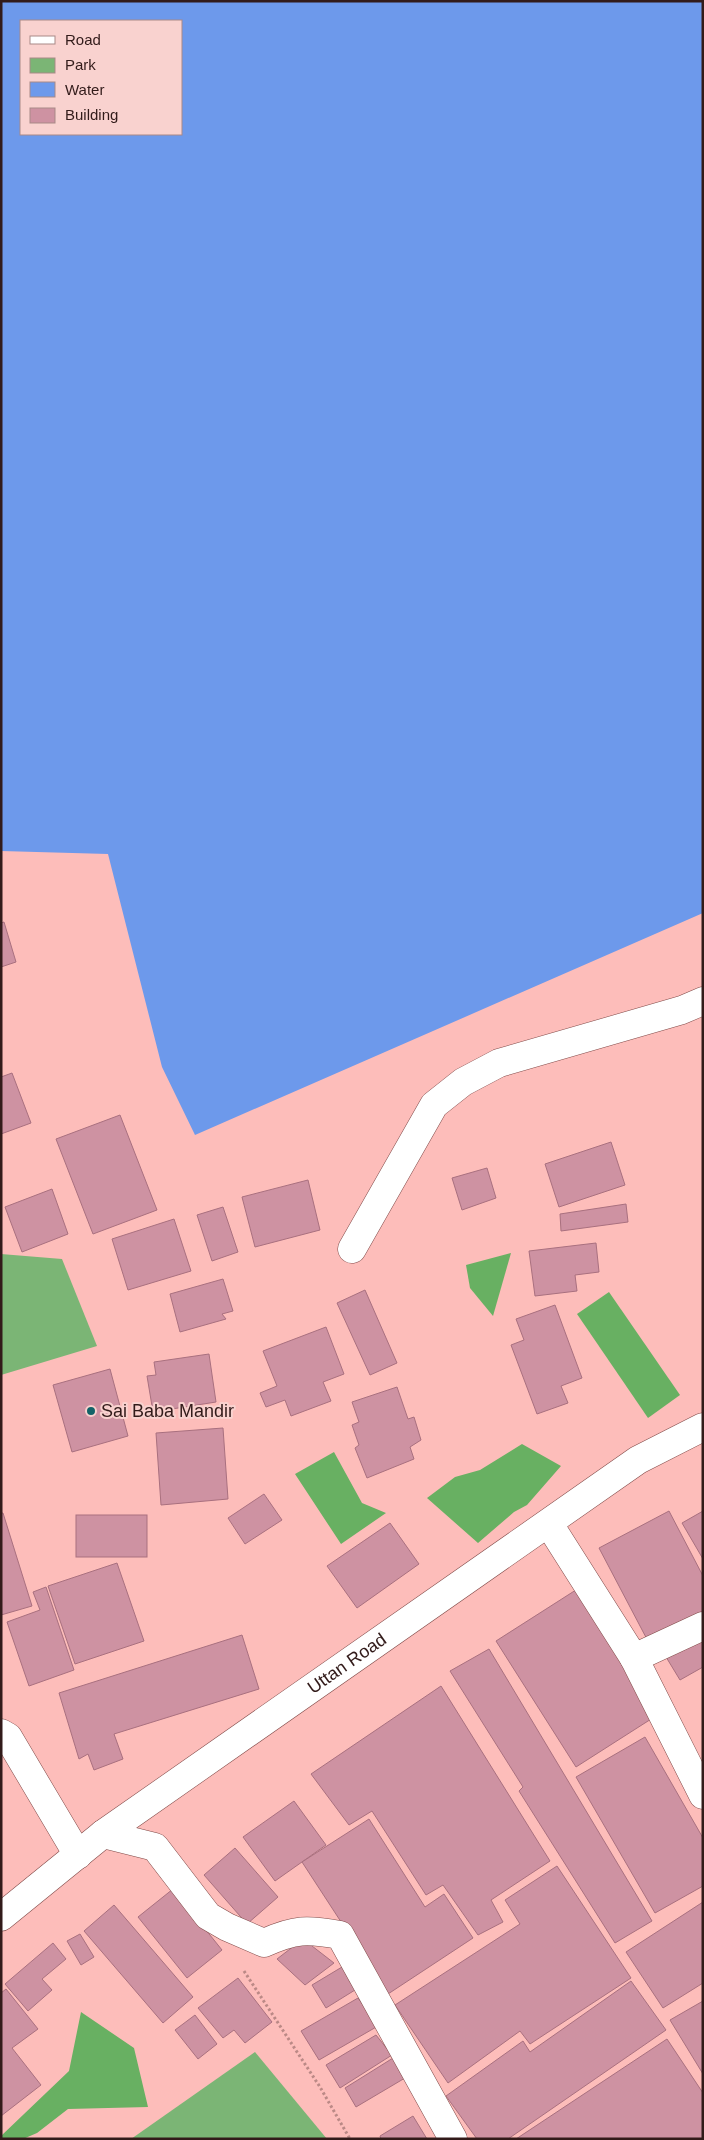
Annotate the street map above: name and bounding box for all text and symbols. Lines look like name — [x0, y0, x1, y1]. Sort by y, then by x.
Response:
legend — [20, 20, 182, 135]
text: Road — [65, 31, 101, 48]
text: Park — [65, 56, 96, 73]
text: Water — [65, 81, 104, 98]
text: Building — [65, 106, 118, 123]
place label: Sai Baba Mandir — [101, 1401, 234, 1421]
marker: Sai Baba Mandir — [85, 1405, 97, 1417]
street label: Uttan Road — [304, 1629, 390, 1698]

